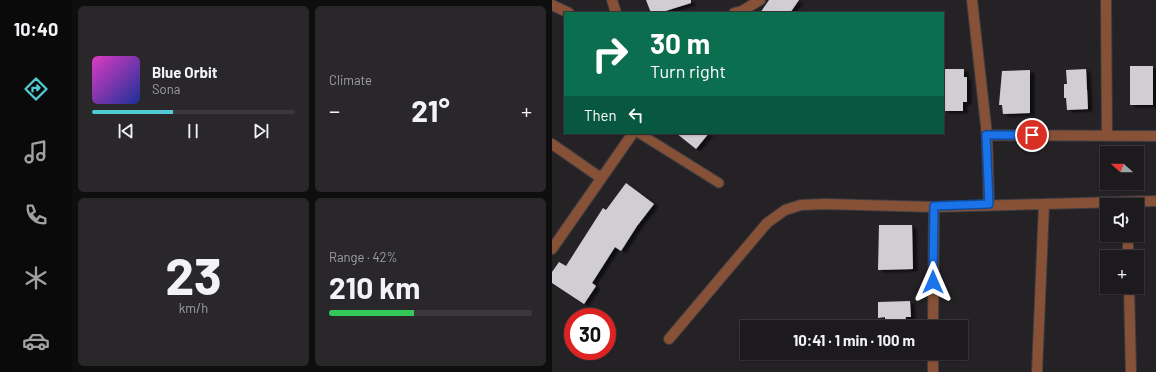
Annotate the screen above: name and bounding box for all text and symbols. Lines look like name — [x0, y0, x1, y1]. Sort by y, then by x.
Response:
text: 10:40 — [14, 18, 58, 40]
text: 30 m — [650, 26, 710, 60]
icon: right — [584, 28, 636, 80]
text: Turn right — [650, 60, 726, 82]
text: Blue Orbit — [152, 63, 217, 81]
text: Climate — [329, 72, 372, 88]
icon: directions — [22, 75, 50, 103]
text: Sona — [152, 81, 180, 97]
text: 21° — [411, 92, 450, 128]
text: − — [329, 97, 340, 123]
text: + — [521, 97, 532, 123]
icon: left — [625, 104, 647, 126]
text: Then — [584, 106, 617, 124]
pin — [1015, 118, 1049, 152]
icon: previous — [115, 120, 137, 142]
icon: pause — [182, 120, 204, 142]
icon: next — [250, 120, 272, 142]
icon: arrive — [1021, 124, 1043, 146]
icon: music — [22, 138, 50, 166]
north arrow — [1100, 146, 1144, 190]
map controls — [1100, 146, 1144, 294]
button: sound — [1100, 198, 1144, 242]
icon: phone — [22, 201, 50, 229]
text: 23 — [165, 243, 222, 305]
text: Range · 42% — [329, 249, 398, 265]
button: + — [1100, 250, 1144, 294]
position arrow — [912, 261, 954, 303]
icon: climate — [22, 264, 50, 292]
text: 210 km — [329, 269, 420, 305]
text: km/h — [179, 300, 208, 316]
speed limit sign: 30 — [564, 308, 616, 360]
icon: car — [22, 327, 50, 355]
text: 10:41 · 1 min · 100 m — [793, 331, 915, 349]

